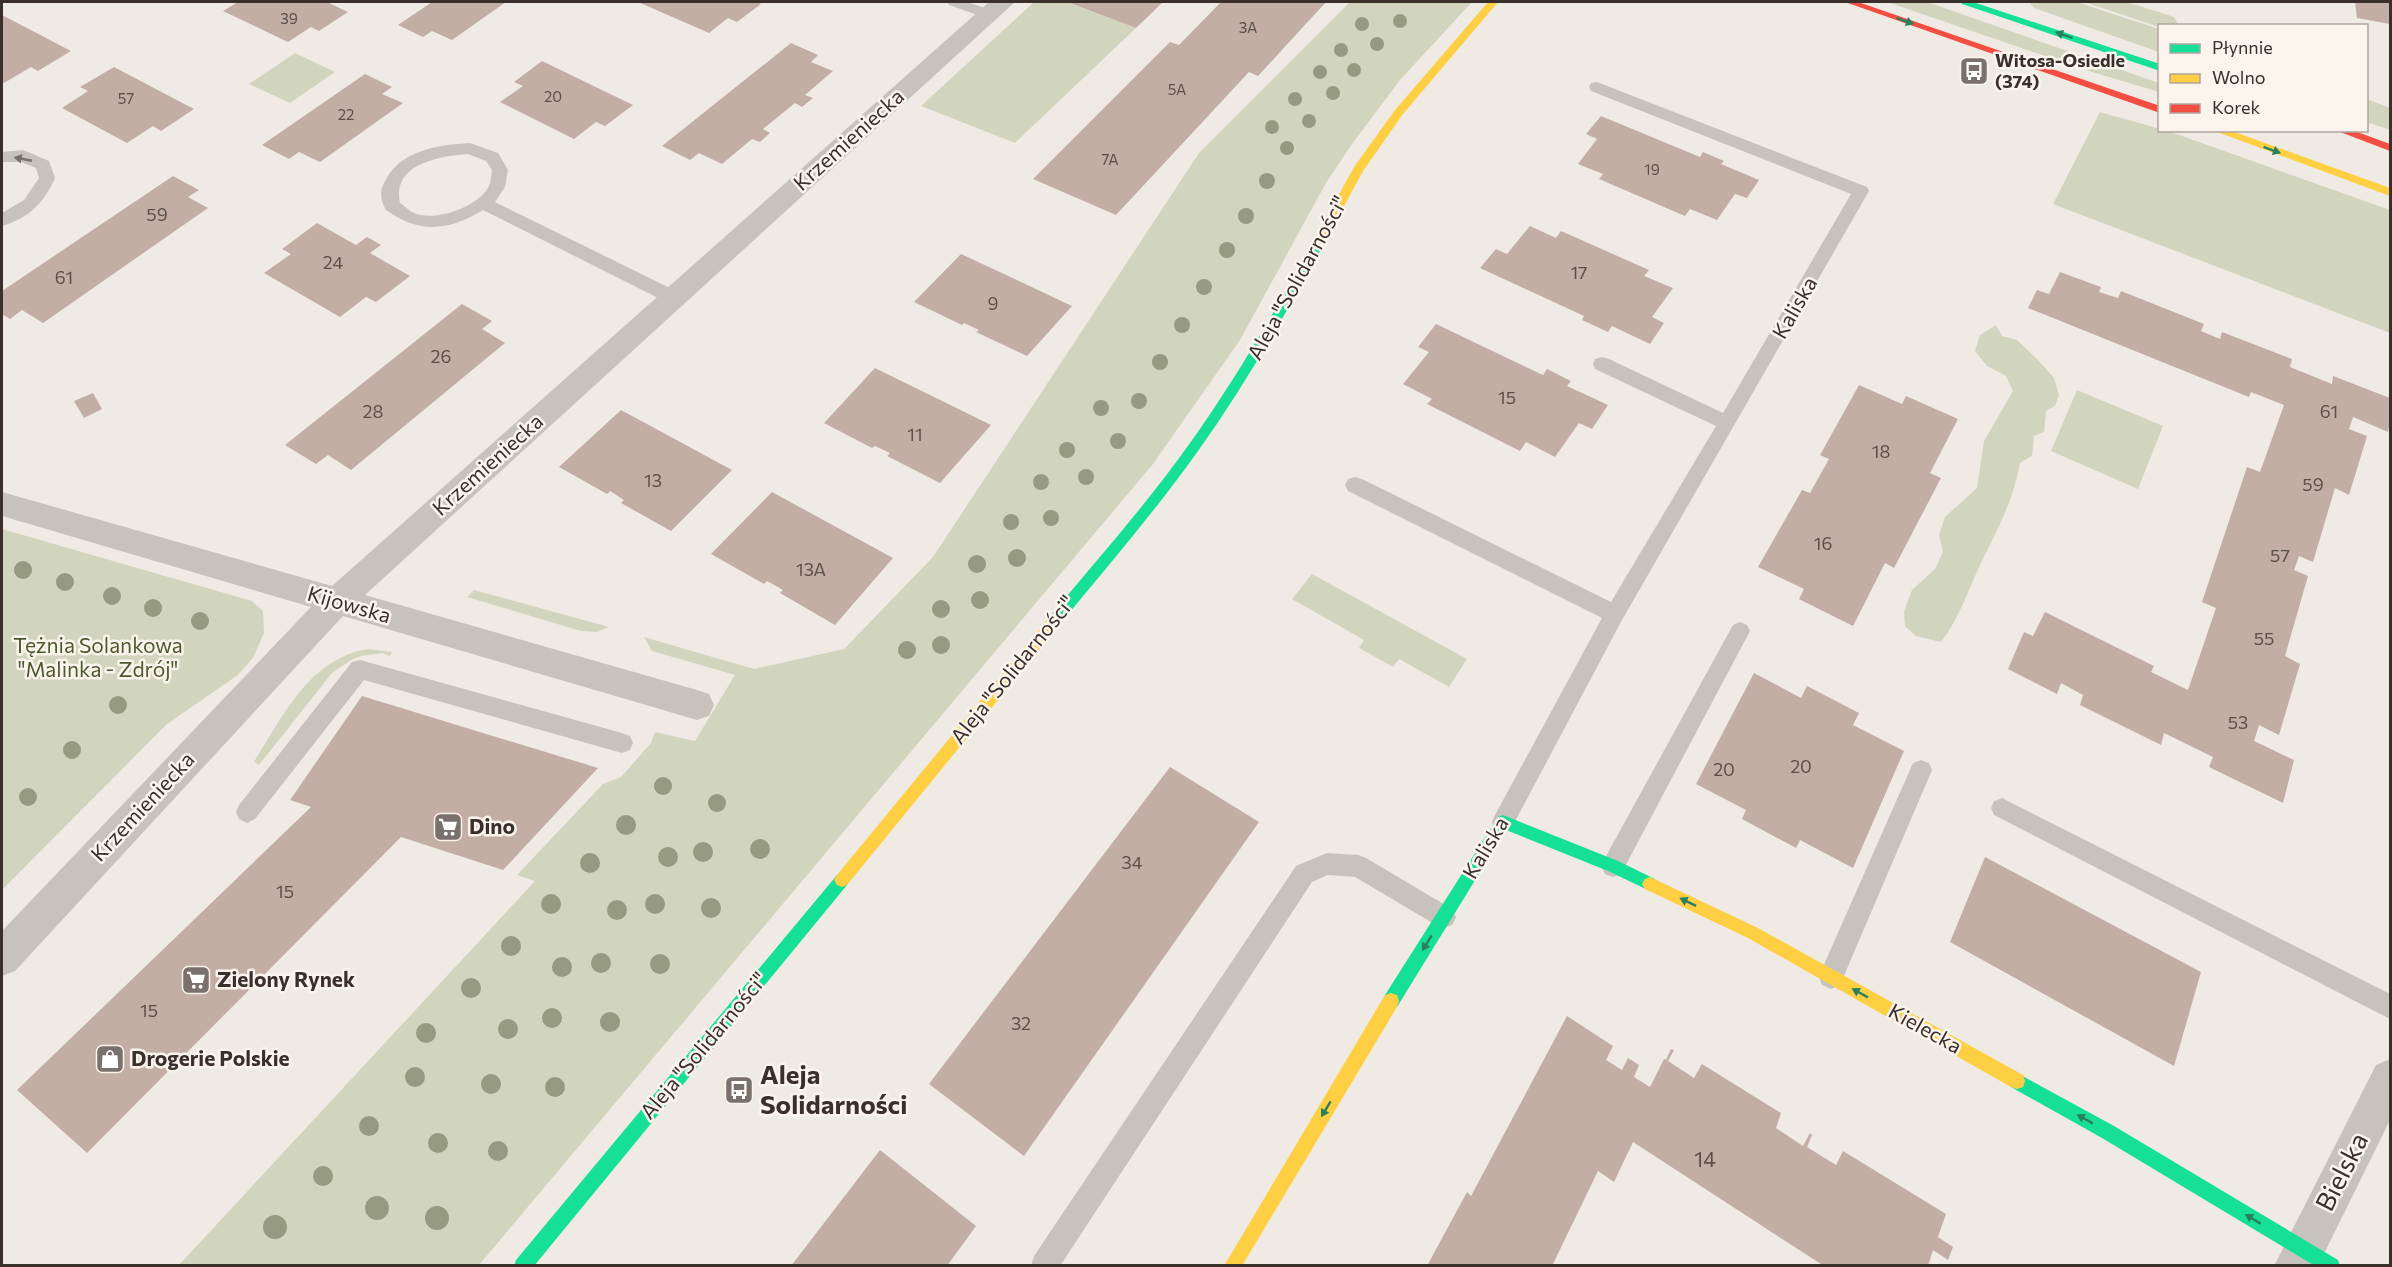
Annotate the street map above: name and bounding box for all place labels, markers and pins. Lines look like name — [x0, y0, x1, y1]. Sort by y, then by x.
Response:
place label: Witosa-Osiedle (374) — [1995, 49, 2125, 92]
bus stop icon: Witosa-Osiedle (374) — [1958, 55, 1990, 87]
supermarket icon: Dino — [432, 811, 464, 843]
place label: Dino — [469, 813, 515, 838]
supermarket icon: Zielony Rynek — [180, 964, 212, 996]
place label: Zielony Rynek — [217, 966, 355, 991]
shop icon: Drogerie Polskie — [94, 1043, 126, 1075]
place label: Drogerie Polskie — [131, 1045, 290, 1070]
place label: Aleja Solidarności — [760, 1058, 907, 1119]
bus stop icon: Aleja Solidarności — [723, 1074, 755, 1106]

